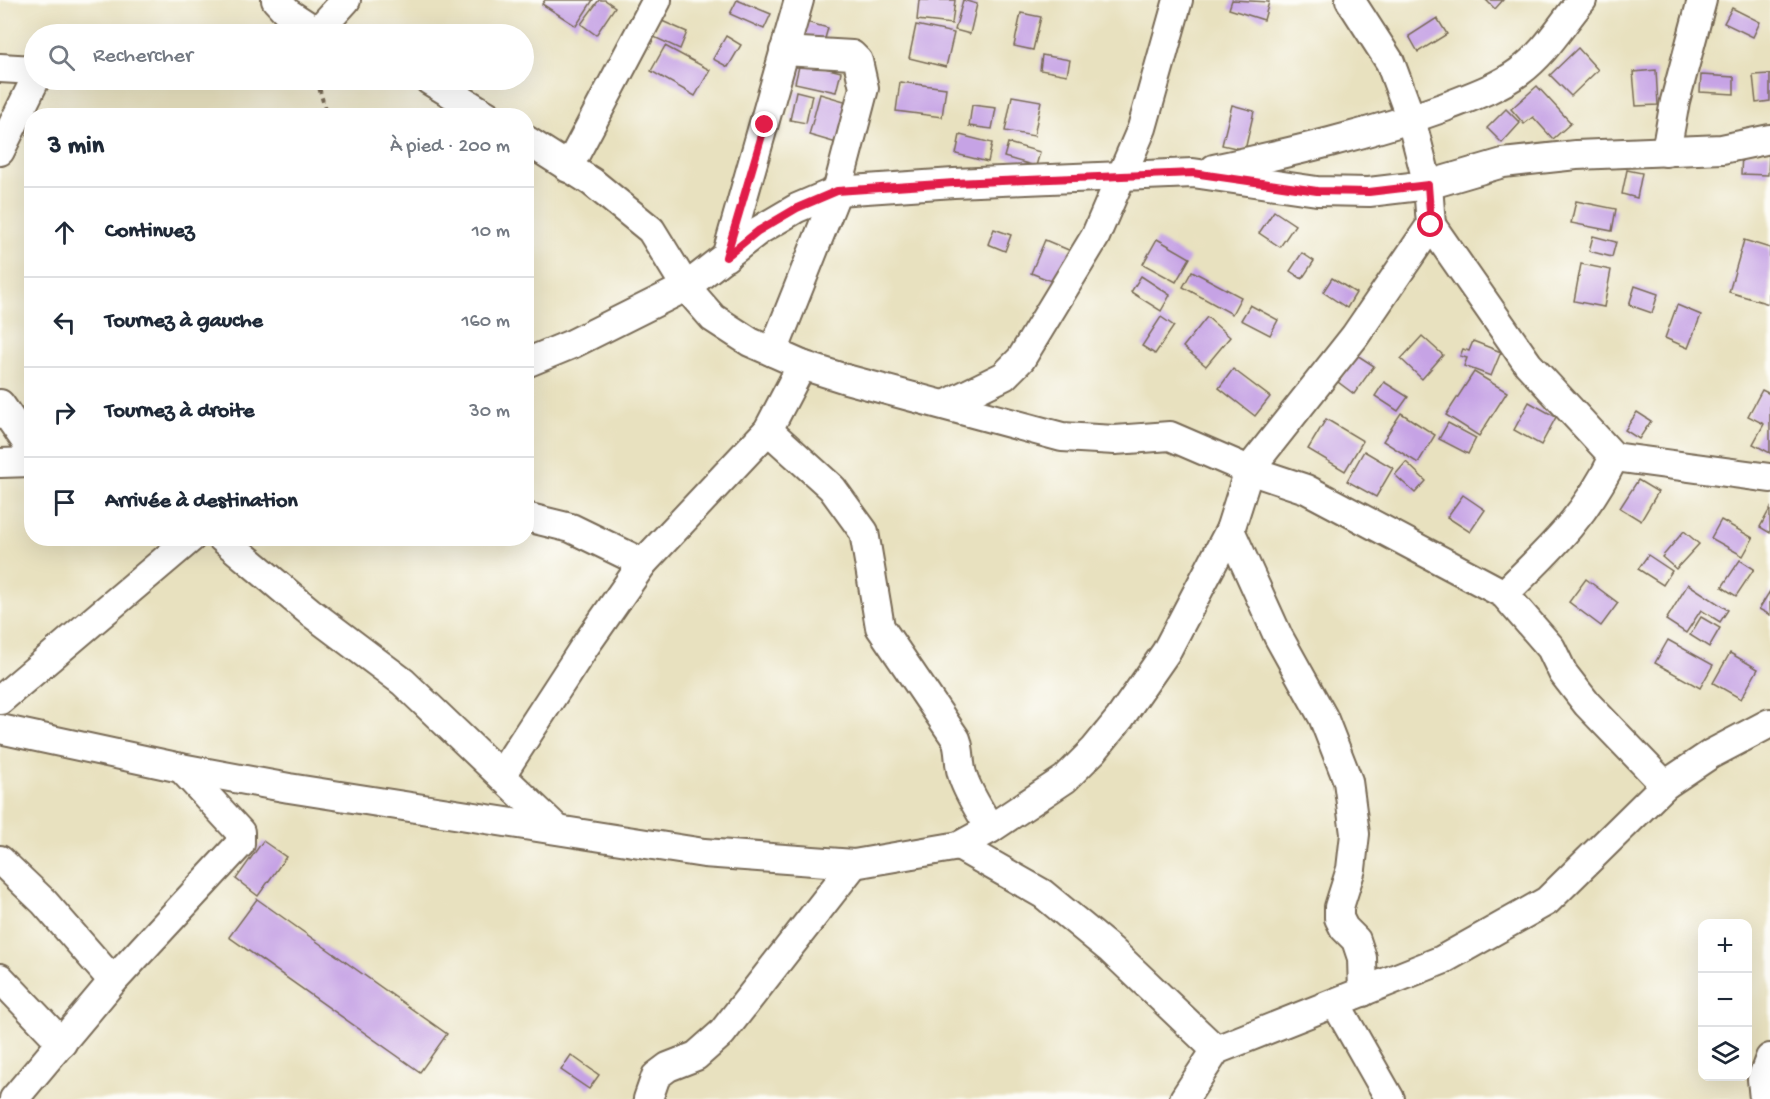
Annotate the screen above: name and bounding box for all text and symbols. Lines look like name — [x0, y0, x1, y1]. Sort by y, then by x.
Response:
search box — [24, 24, 534, 90]
icon: search — [45, 41, 78, 74]
text: Rechercher — [93, 44, 193, 70]
route end — [751, 111, 777, 137]
text: 3 min — [48, 132, 104, 163]
text: À pied · 200 m — [390, 136, 510, 159]
route start — [1417, 211, 1443, 237]
icon: ahead — [48, 216, 81, 249]
text: Continuez — [105, 219, 194, 245]
text: 10 m — [472, 221, 510, 244]
icon: left — [48, 306, 81, 339]
text: Tournez à gauche — [105, 309, 263, 335]
text: 160 m — [461, 311, 510, 334]
icon: right — [48, 396, 81, 429]
text: Tournez à droite — [105, 399, 254, 425]
text: 30 m — [469, 401, 510, 424]
icon: arrive — [48, 486, 81, 519]
text: Arrivée à destination — [105, 489, 298, 515]
map controls — [1698, 919, 1752, 1081]
button: + — [1698, 919, 1752, 973]
button: − — [1698, 973, 1752, 1027]
button: layers — [1698, 1027, 1752, 1081]

